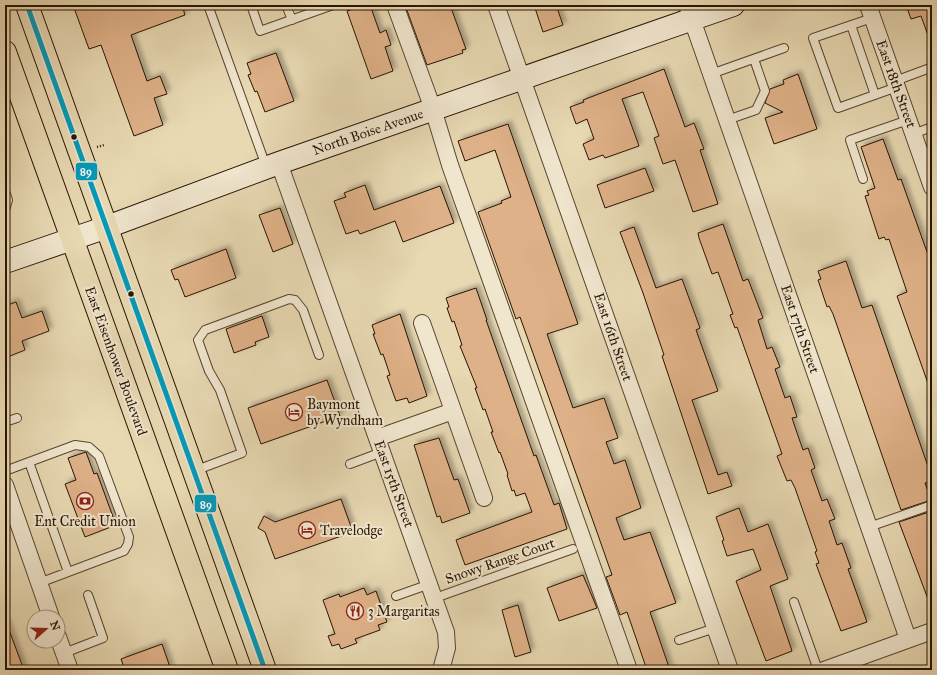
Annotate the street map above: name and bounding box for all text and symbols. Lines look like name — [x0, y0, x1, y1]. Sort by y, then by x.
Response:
street label: East 18th Street — [872, 38, 920, 130]
street label: North Boise Avenue — [310, 105, 426, 159]
unlabelled marker — [69, 132, 79, 142]
line badge: 89 — [75, 162, 98, 181]
text: 89 — [80, 165, 92, 179]
street label: East 17th Street — [777, 282, 823, 376]
street label: East Eisenhower Boulevard — [81, 284, 151, 438]
unlabelled marker — [126, 289, 136, 299]
street label: East 16th Street — [590, 291, 636, 383]
place label: Baymont by Wyndham — [307, 396, 383, 429]
hotel icon: Baymont by Wyndham — [284, 402, 304, 422]
street label: East 15th Street — [370, 438, 418, 530]
bank icon: Ent Credit Union — [75, 491, 95, 511]
line badge: 89 — [194, 494, 217, 513]
text: 89 — [200, 498, 212, 512]
place label: Ent Credit Union — [34, 513, 136, 530]
hotel icon: Travelodge — [297, 520, 317, 540]
place label: Travelodge — [320, 522, 383, 539]
street label: Snowy Range Court — [443, 534, 557, 588]
restaurant icon: 3 Margaritas — [345, 601, 365, 621]
place label: 3 Margaritas — [368, 603, 440, 620]
north arrow — [26, 609, 66, 649]
text: N — [47, 619, 63, 633]

